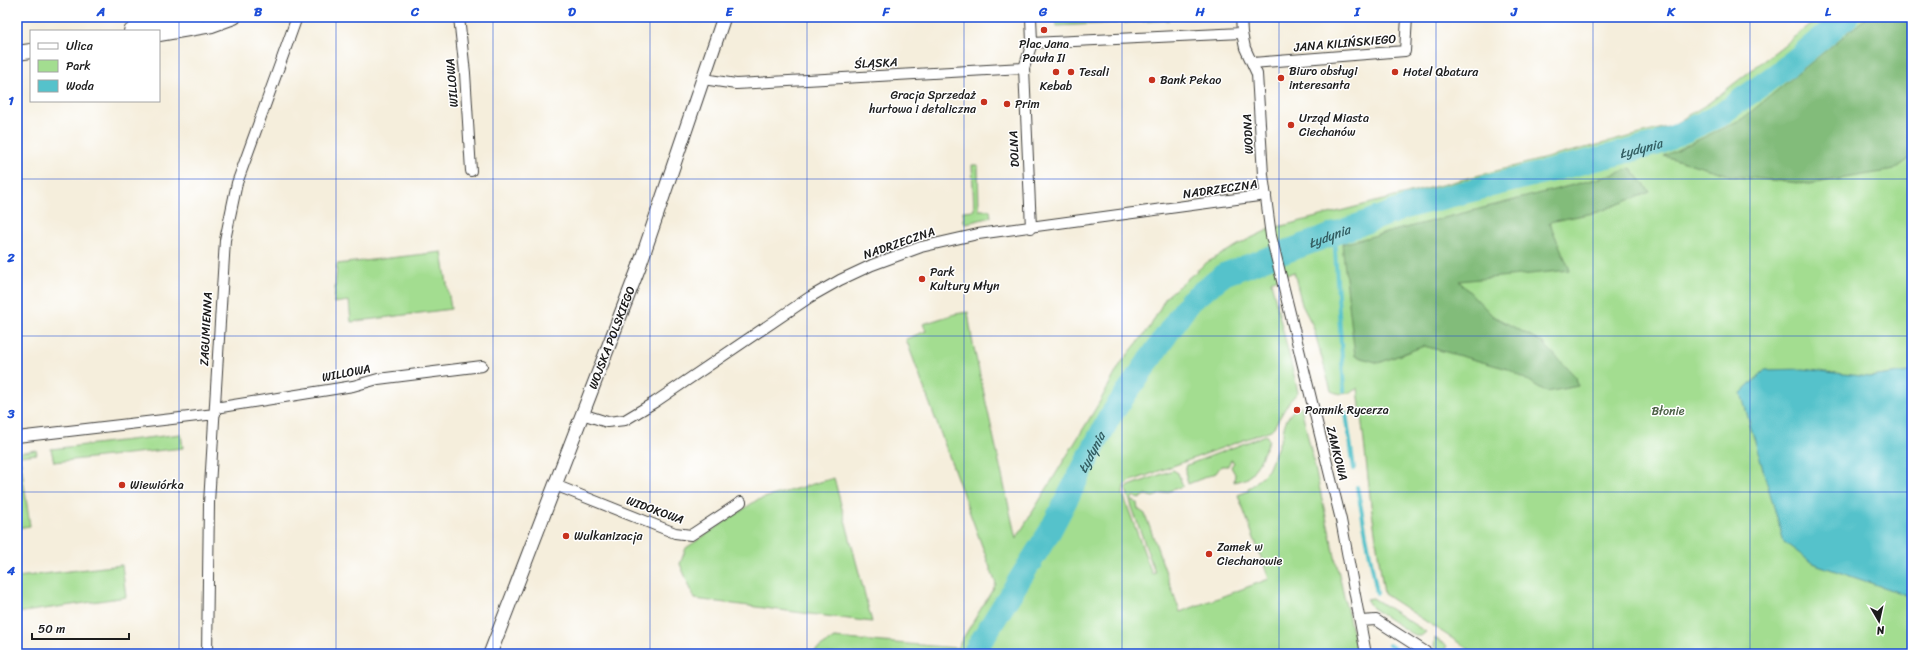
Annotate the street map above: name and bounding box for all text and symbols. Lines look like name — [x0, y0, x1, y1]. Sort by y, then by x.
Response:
text: A — [96, 0, 105, 23]
text: B — [254, 0, 263, 23]
text: C — [410, 0, 420, 23]
text: D — [568, 0, 576, 23]
text: E — [725, 0, 734, 23]
text: F — [881, 0, 890, 23]
text: G — [1038, 0, 1048, 23]
text: H — [1194, 0, 1205, 23]
text: I — [1353, 0, 1361, 23]
text: J — [1510, 0, 1518, 23]
text: K — [1666, 0, 1676, 23]
text: L — [1825, 0, 1832, 23]
marker: Plac Jana Pawła II — [1039, 25, 1049, 35]
street label: JANA KILIŃSKIEGO — [1292, 28, 1397, 59]
legend — [30, 30, 160, 102]
place label: Plac Jana Pawła II — [1019, 33, 1069, 69]
text: Ulica — [66, 35, 94, 57]
street label: ŚLĄSKA — [854, 51, 898, 75]
text: Park — [66, 55, 91, 77]
street label: WILLOWA — [439, 57, 465, 108]
place label: Biuro obsługi interesanta — [1289, 60, 1358, 96]
place label: Tesali — [1079, 61, 1110, 83]
place label: Hotel Qbatura — [1403, 61, 1479, 83]
marker: Kebab — [1051, 67, 1061, 77]
marker: Tesali — [1066, 67, 1076, 77]
marker: Hotel Qbatura — [1390, 67, 1400, 77]
place label: Bank Pekao — [1160, 69, 1221, 91]
marker: Biuro obsługi interesanta — [1276, 73, 1286, 83]
text: Woda — [66, 75, 95, 97]
place label: Kebab — [1040, 75, 1073, 97]
marker: Bank Pekao — [1147, 75, 1157, 85]
place label: Gracja Sprzedaż hurtowa i detaliczna — [868, 84, 977, 120]
text: 1 — [8, 89, 14, 112]
place label: Prim — [1015, 93, 1040, 115]
marker: Gracja Sprzedaż hurtowa i detaliczna — [979, 97, 989, 107]
marker: Prim — [1002, 99, 1012, 109]
place label: Urząd Miasta Ciechanów — [1299, 107, 1369, 143]
street label: WODNA — [1236, 113, 1260, 155]
marker: Urząd Miasta Ciechanów — [1286, 120, 1296, 130]
street label: DOLNA — [1002, 130, 1026, 168]
water label: Łydynia — [1617, 131, 1668, 165]
street label: NADRZECZNA — [1181, 173, 1259, 205]
water label: Łydynia — [1305, 217, 1355, 254]
street label: NADRZECZNA — [860, 220, 938, 266]
text: 2 — [6, 246, 15, 269]
place label: Park Kultury Młyn — [930, 261, 1000, 297]
marker: Park Kultury Młyn — [917, 274, 927, 284]
street label: WOJSKA POLSKIEGO — [582, 282, 642, 393]
street label: ZAGUMIENNA — [193, 291, 219, 367]
street label: WILLOWA — [320, 357, 372, 388]
place label: Pomnik Rycerza — [1305, 399, 1389, 421]
park label: Błonie — [1651, 400, 1685, 422]
text: 3 — [6, 402, 15, 425]
marker: Pomnik Rycerza — [1292, 405, 1302, 415]
street label: ZAMKOWA — [1320, 423, 1354, 483]
water label: Łydynia — [1071, 426, 1112, 477]
place label: Wiewiórka — [130, 474, 184, 496]
marker: Wiewiórka — [117, 480, 127, 490]
street label: WIDOKOWA — [623, 489, 687, 531]
place label: Wulkanizacja — [574, 525, 644, 547]
marker: Wulkanizacja — [561, 531, 571, 541]
place label: Zamek w Ciechanowie — [1217, 536, 1282, 572]
marker: Zamek w Ciechanowie — [1204, 549, 1214, 559]
text: 4 — [6, 559, 16, 582]
north arrow — [1859, 601, 1899, 641]
scale bar — [32, 615, 129, 641]
text: 50 m — [38, 618, 65, 640]
text: N — [1875, 620, 1887, 640]

